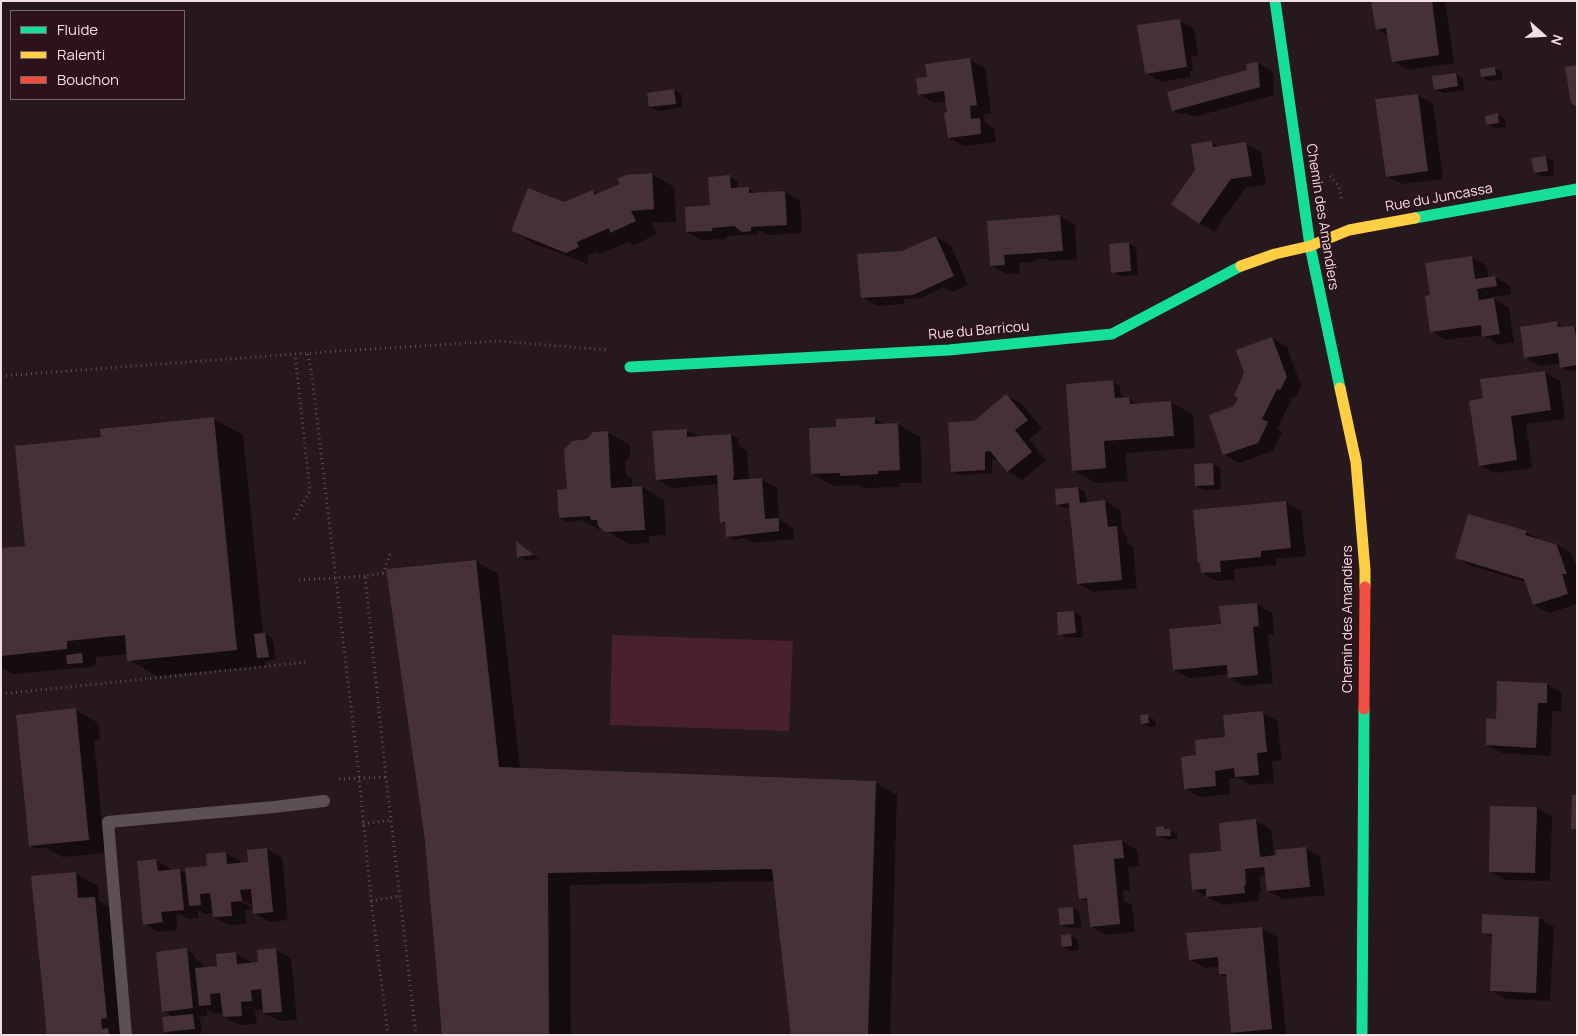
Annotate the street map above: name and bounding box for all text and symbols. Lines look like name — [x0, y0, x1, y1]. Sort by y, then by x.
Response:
legend — [10, 10, 185, 100]
north arrow — [1518, 10, 1568, 60]
text: Fluide — [57, 19, 98, 40]
text: N — [1547, 32, 1568, 48]
text: Ralenti — [57, 44, 105, 65]
text: Bouchon — [57, 69, 119, 90]
street label: Chemin des Amandiers — [1302, 143, 1342, 291]
street label: Rue du Juncassa — [1384, 180, 1494, 216]
street label: Rue du Barricou — [928, 318, 1030, 344]
street label: Chemin des Amandiers — [1340, 545, 1356, 693]

